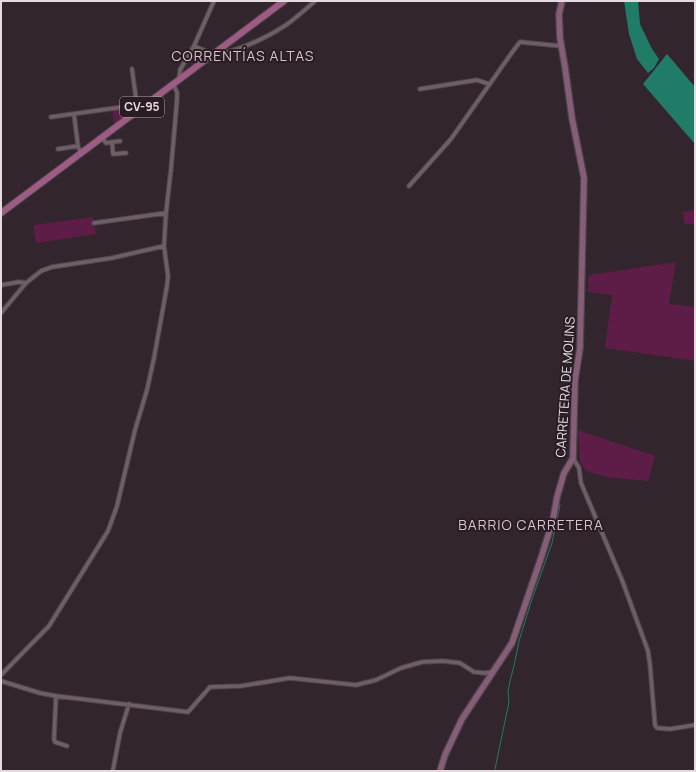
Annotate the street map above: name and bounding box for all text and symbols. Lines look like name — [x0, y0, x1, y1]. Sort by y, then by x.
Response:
district label: CORRENTÍAS ALTAS — [172, 46, 314, 65]
road number: CV-95 — [120, 97, 164, 117]
street label: CARRETERA DE MOLINS — [551, 316, 579, 458]
district label: BARRIO CARRETERA — [458, 515, 604, 534]

